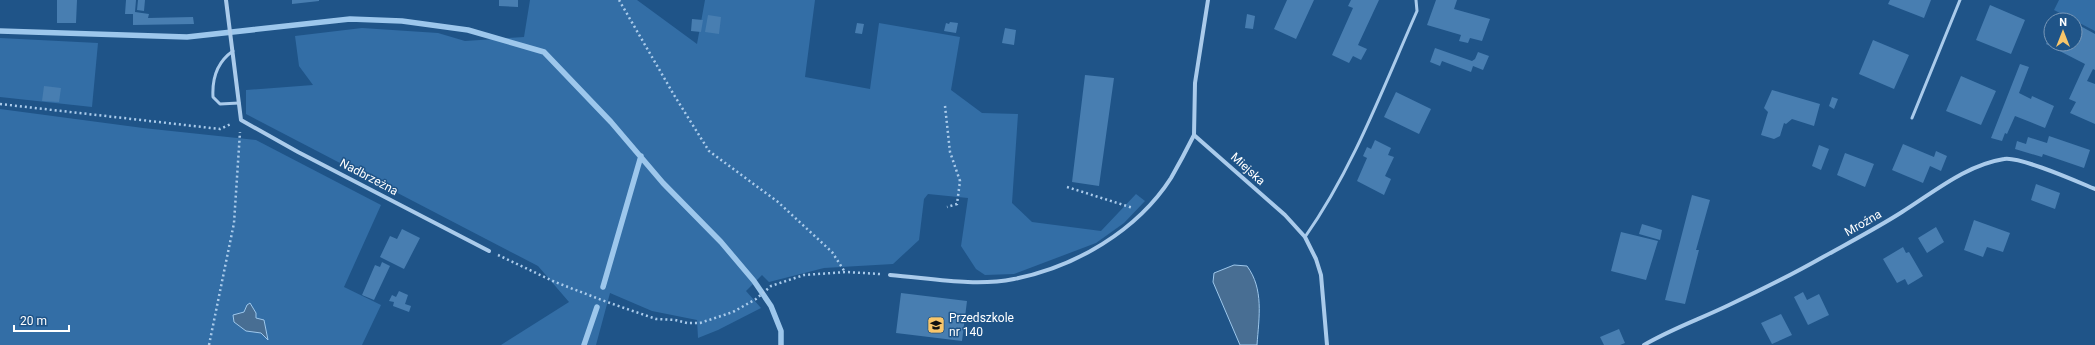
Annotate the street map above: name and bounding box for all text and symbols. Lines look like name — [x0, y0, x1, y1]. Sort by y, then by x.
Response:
north arrow — [2043, 12, 2083, 52]
text: N — [2059, 16, 2067, 29]
street label: Miejska — [1228, 150, 1268, 188]
street label: Nadbrzeżna — [337, 156, 401, 198]
street label: Mroźna — [1842, 207, 1884, 239]
scale bar — [14, 307, 69, 333]
place label: Przedszkole nr 140 — [949, 311, 1014, 339]
text: 20 m — [20, 314, 47, 328]
school or university icon: Przedszkole nr 140 — [926, 315, 946, 335]

